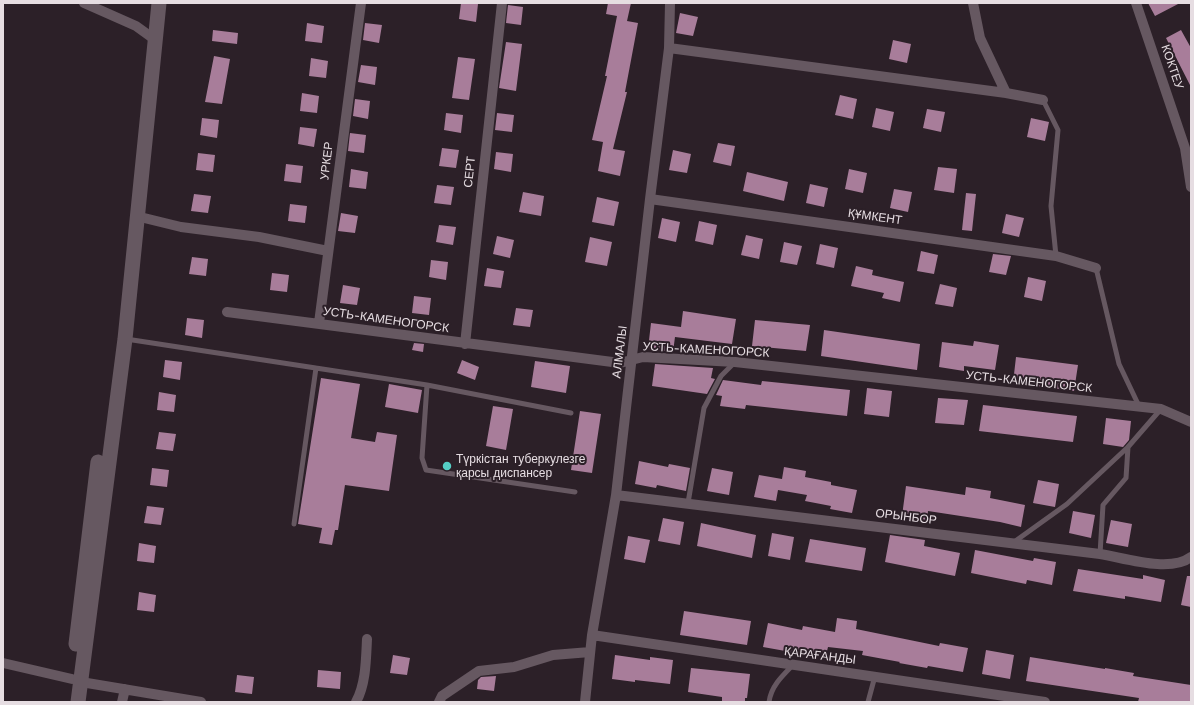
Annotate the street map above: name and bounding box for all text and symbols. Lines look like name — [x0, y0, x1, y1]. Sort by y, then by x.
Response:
street label: КОКТЕУ — [1158, 43, 1186, 91]
street label: УРКЕР — [318, 141, 336, 181]
street label: СЕРТ — [461, 156, 479, 188]
street label: ҚҰМКЕНТ — [847, 206, 903, 228]
street label: УСТЬ-КАМЕНОГОРСК — [322, 304, 450, 336]
street label: АЛМАЛЫ — [610, 325, 630, 379]
street label: УСТЬ-КАМЕНОГОРСК — [642, 339, 770, 361]
street label: УСТЬ-КАМЕНОГОРСК — [965, 368, 1093, 396]
place label: Түркістан туберкулезге қарсы диспансер — [456, 452, 585, 480]
marker: Түркістан туберкулезге қарсы диспансер — [441, 460, 453, 472]
street label: ОРЫНБОР — [874, 506, 938, 528]
street label: ҚАРАҒАНДЫ — [783, 644, 857, 668]

